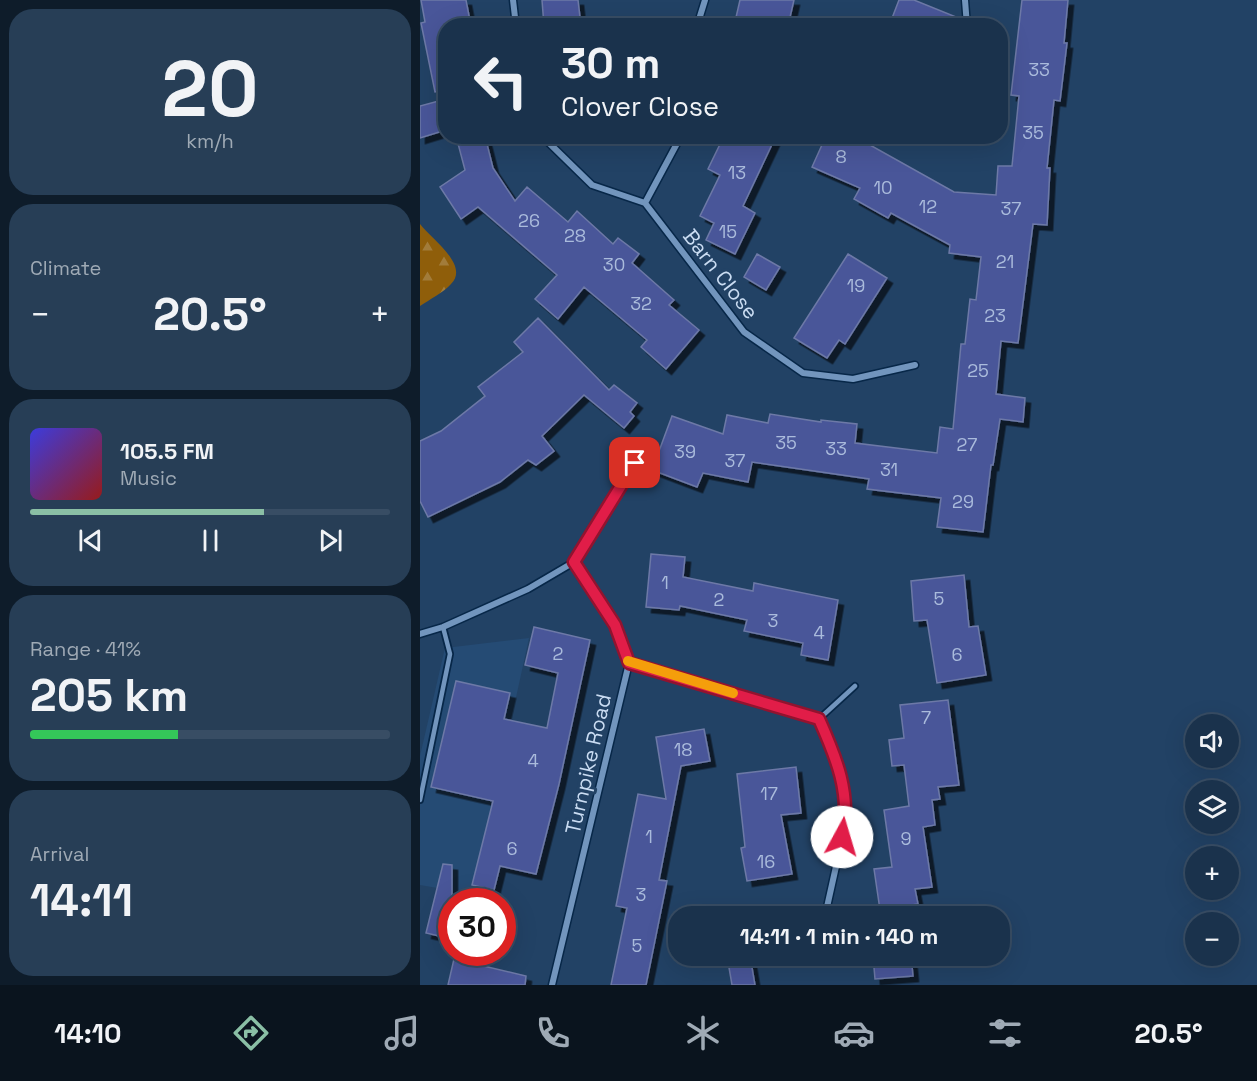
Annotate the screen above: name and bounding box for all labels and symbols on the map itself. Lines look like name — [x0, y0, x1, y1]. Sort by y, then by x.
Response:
house number: 33 — [1028, 58, 1050, 81]
house number: 35 — [1022, 121, 1044, 144]
house number: 8 — [835, 145, 847, 168]
house number: 13 — [728, 161, 746, 184]
house number: 10 — [873, 176, 893, 199]
house number: 12 — [919, 195, 937, 218]
house number: 37 — [1000, 197, 1022, 220]
house number: 26 — [518, 209, 540, 232]
house number: 15 — [719, 220, 737, 243]
street label: Barn Close — [677, 223, 765, 325]
house number: 28 — [564, 224, 586, 247]
house number: 21 — [996, 250, 1014, 273]
house number: 30 — [603, 253, 625, 276]
house number: 19 — [847, 274, 865, 297]
house number: 32 — [630, 292, 652, 315]
house number: 23 — [984, 304, 1006, 327]
house number: 25 — [967, 359, 989, 382]
house number: 35 — [775, 431, 797, 454]
house number: 27 — [957, 433, 977, 456]
pin — [609, 437, 660, 488]
house number: 33 — [825, 437, 847, 460]
house number: 39 — [674, 440, 696, 463]
house number: 37 — [724, 449, 746, 472]
house number: 31 — [880, 458, 898, 481]
house number: 29 — [952, 490, 974, 513]
house number: 1 — [661, 571, 669, 594]
house number: 5 — [934, 587, 944, 610]
house number: 2 — [714, 588, 724, 611]
house number: 3 — [768, 609, 778, 632]
house number: 4 — [813, 621, 825, 644]
house number: 2 — [553, 642, 563, 665]
house number: 6 — [951, 643, 963, 666]
street label: Turnpike Road — [559, 691, 617, 837]
house number: 7 — [921, 706, 931, 729]
house number: 18 — [674, 738, 692, 761]
house number: 4 — [527, 749, 539, 772]
house number: 17 — [760, 782, 778, 805]
position arrow — [810, 805, 874, 869]
house number: 1 — [645, 825, 653, 848]
house number: 9 — [900, 827, 912, 850]
house number: 6 — [506, 837, 518, 860]
house number: 16 — [757, 850, 775, 873]
house number: 3 — [636, 883, 646, 906]
speed limit sign: 30 — [438, 888, 516, 966]
house number: 5 — [632, 934, 642, 957]

